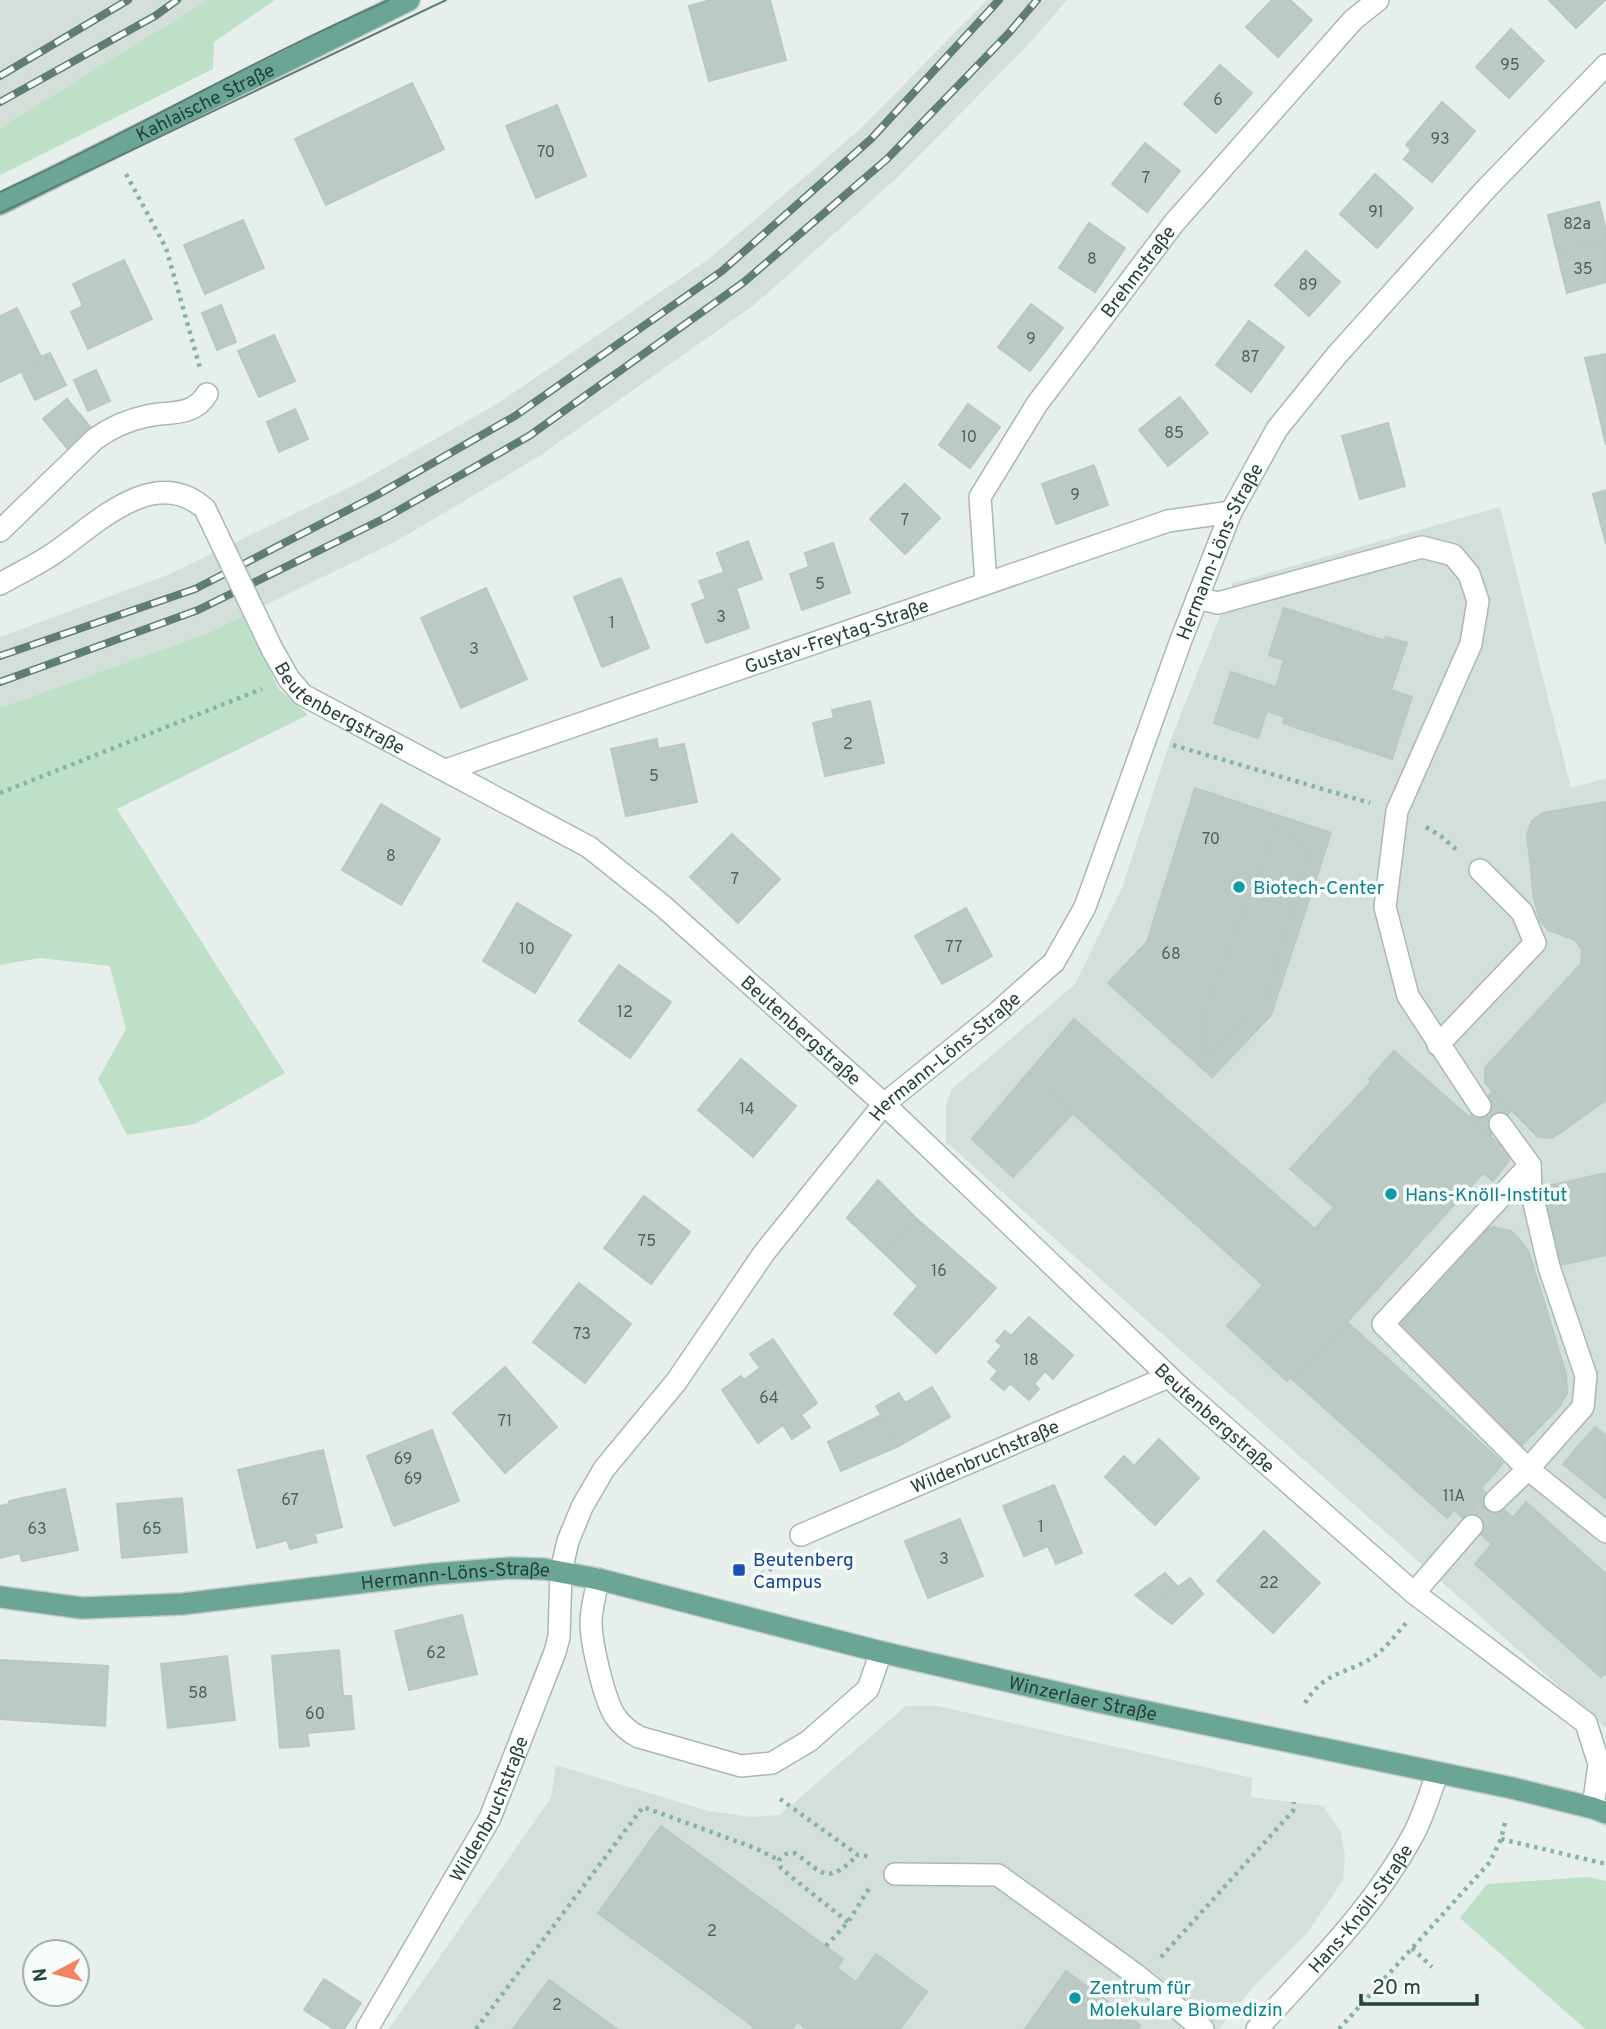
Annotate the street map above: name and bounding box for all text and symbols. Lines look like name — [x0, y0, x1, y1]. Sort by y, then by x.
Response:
house number: 95 — [1500, 56, 1520, 76]
street label: Kahlaische Straße — [132, 59, 279, 148]
house number: 6 — [1213, 91, 1223, 111]
house number: 93 — [1430, 130, 1450, 150]
house number: 70 — [537, 143, 555, 163]
house number: 7 — [1142, 169, 1150, 189]
house number: 91 — [1368, 203, 1384, 223]
house number: 82a — [1563, 215, 1591, 235]
street label: Brehmstraße — [1097, 221, 1182, 323]
house number: 8 — [1087, 250, 1097, 270]
house number: 35 — [1573, 260, 1593, 280]
house number: 89 — [1298, 276, 1318, 296]
house number: 9 — [1026, 330, 1036, 350]
house number: 87 — [1241, 348, 1259, 368]
house number: 85 — [1164, 424, 1184, 444]
house number: 10 — [961, 428, 977, 448]
street label: Hermann-Löns-Straße — [1172, 460, 1270, 644]
house number: 9 — [1070, 486, 1080, 506]
house number: 7 — [901, 511, 909, 531]
house number: 5 — [815, 575, 825, 595]
street label: Gustav-Freytag-Straße — [742, 594, 933, 680]
house number: 3 — [716, 608, 726, 628]
house number: 1 — [609, 614, 615, 634]
house number: 3 — [469, 640, 479, 660]
street label: Beutenbergstraße — [268, 658, 408, 761]
house number: 2 — [843, 735, 853, 755]
house number: 5 — [649, 767, 659, 787]
house number: 70 — [1202, 830, 1220, 850]
house number: 8 — [386, 847, 396, 867]
house number: 7 — [731, 870, 739, 890]
place label: Biotech-Center — [1253, 877, 1385, 901]
marker: Biotech-Center — [1231, 879, 1247, 895]
house number: 77 — [945, 938, 963, 958]
house number: 10 — [519, 940, 535, 960]
house number: 68 — [1161, 945, 1181, 965]
street label: Beutenbergstraße — [735, 971, 865, 1092]
street label: Hermann-Löns-Straße — [865, 987, 1027, 1127]
house number: 12 — [617, 1003, 633, 1023]
house number: 14 — [739, 1100, 755, 1120]
place label: Hans-Knöll-Institut — [1405, 1184, 1568, 1208]
marker: Hans-Knöll-Institut — [1383, 1186, 1399, 1202]
house number: 75 — [638, 1232, 656, 1252]
house number: 16 — [931, 1262, 947, 1282]
house number: 73 — [573, 1325, 591, 1345]
house number: 18 — [1023, 1351, 1039, 1371]
street label: Beutenbergstraße — [1148, 1359, 1279, 1479]
house number: 64 — [759, 1389, 779, 1409]
house number: 71 — [498, 1412, 512, 1432]
street label: Wildenbruchstraße — [908, 1415, 1063, 1500]
house number: 69 — [394, 1450, 412, 1470]
house number: 69 — [404, 1470, 422, 1490]
house number: 11A — [1443, 1487, 1465, 1507]
house number: 67 — [281, 1491, 299, 1511]
house number: 1 — [1038, 1518, 1044, 1538]
house number: 63 — [27, 1520, 47, 1540]
house number: 65 — [142, 1520, 162, 1540]
place label: Beutenberg Campus — [753, 1549, 854, 1595]
house number: 3 — [939, 1550, 949, 1570]
street label: Hermann-Löns-Straße — [360, 1558, 552, 1597]
marker: Beutenberg Campus — [731, 1562, 747, 1578]
house number: 22 — [1259, 1574, 1279, 1594]
house number: 62 — [426, 1644, 446, 1664]
street label: Winzerlaer Straße — [1006, 1672, 1159, 1728]
house number: 58 — [188, 1684, 208, 1704]
house number: 60 — [305, 1705, 325, 1725]
street label: Wildenbruchstraße — [445, 1733, 535, 1887]
street label: Hans-Knöll-Straße — [1304, 1841, 1419, 1979]
house number: 2 — [707, 1922, 717, 1942]
north arrow — [21, 1938, 91, 2008]
scale bar — [1361, 1962, 1476, 2006]
text: N — [28, 1967, 54, 1983]
text: 20 m — [1372, 1975, 1421, 2002]
place label: Zentrum für Molekulare Biomedizin — [1089, 1977, 1283, 2023]
marker: Zentrum für Molekulare Biomedizin — [1067, 1990, 1083, 2006]
house number: 2 — [552, 1996, 562, 2016]

